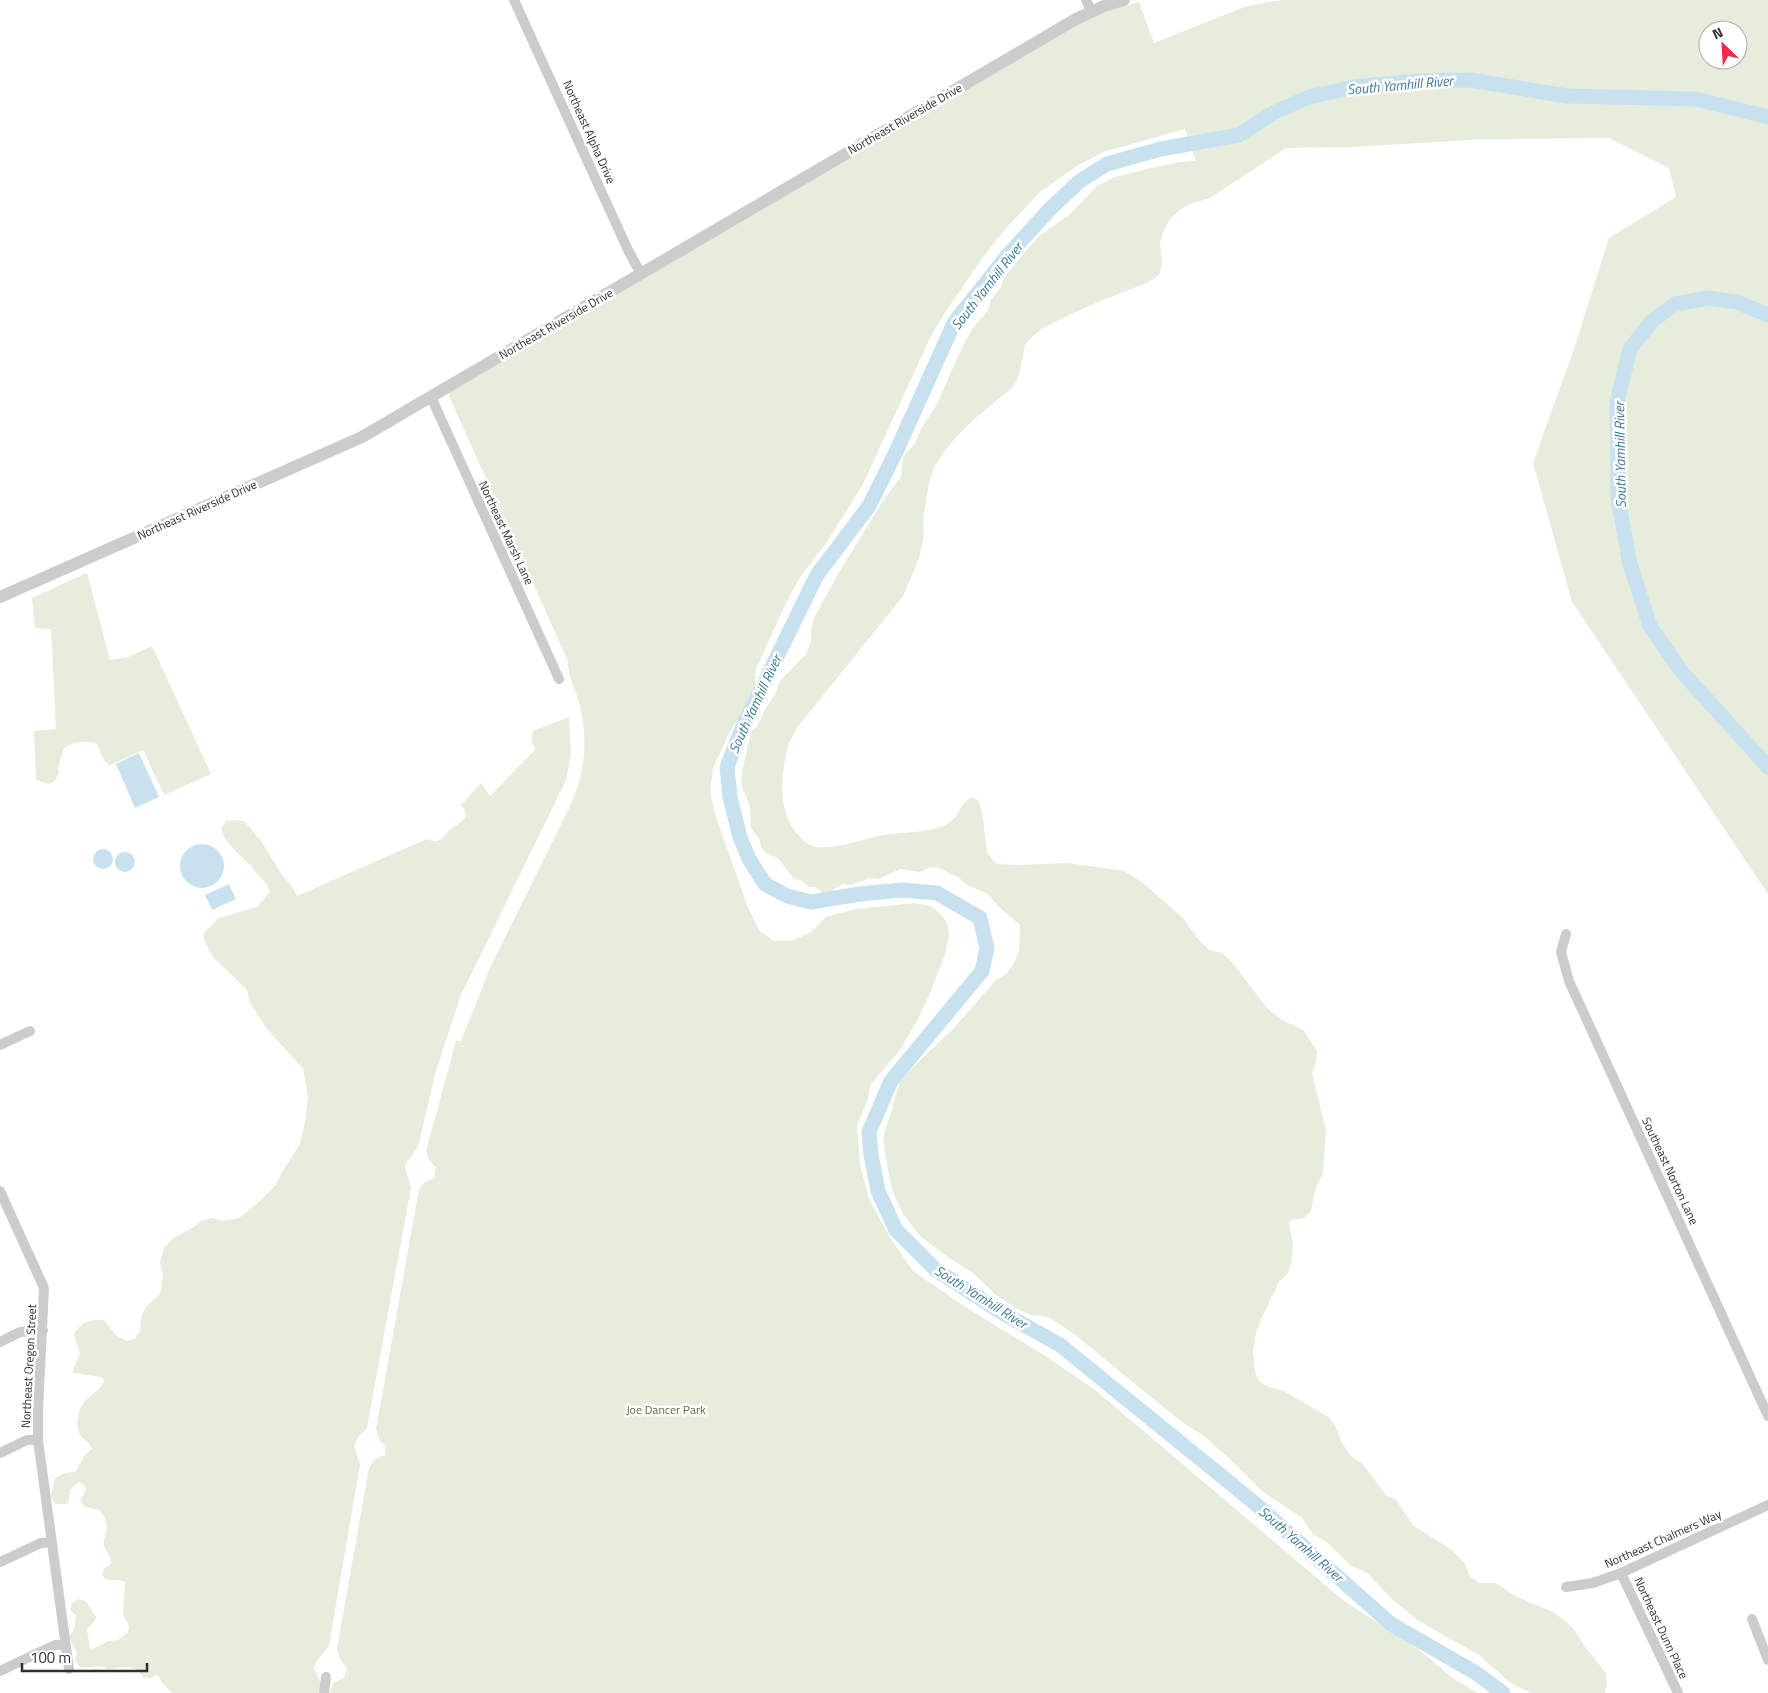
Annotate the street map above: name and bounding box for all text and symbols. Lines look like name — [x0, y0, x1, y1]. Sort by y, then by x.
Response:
north arrow — [1698, 20, 1748, 70]
text: N — [1708, 21, 1726, 44]
water label: South Yamhill River — [1346, 69, 1455, 100]
street label: Northeast Alpha Drive — [558, 77, 621, 186]
street label: Northeast Riverside Drive — [844, 78, 965, 159]
water label: South Yamhill River — [946, 236, 1028, 334]
street label: Northeast Riverside Drive — [495, 283, 616, 364]
water label: South Yamhill River — [1608, 400, 1631, 508]
street label: Northeast Riverside Drive — [134, 475, 260, 544]
street label: Northeast Marsh Lane — [474, 478, 539, 588]
water label: South Yamhill River — [723, 650, 787, 756]
street label: Southeast Norton Lane — [1637, 1114, 1704, 1228]
water label: South Yamhill River — [931, 1260, 1033, 1334]
street label: Northeast Oregon Street — [16, 1303, 41, 1429]
park label: Joe Dancer Park — [626, 1400, 706, 1419]
water label: South Yamhill River — [1254, 1501, 1349, 1587]
street label: Northeast Chalmers Way — [1601, 1504, 1724, 1573]
street label: Northeast Dunn Place — [1630, 1574, 1693, 1682]
scale bar — [22, 1640, 148, 1672]
text: 100 m — [30, 1646, 71, 1669]

